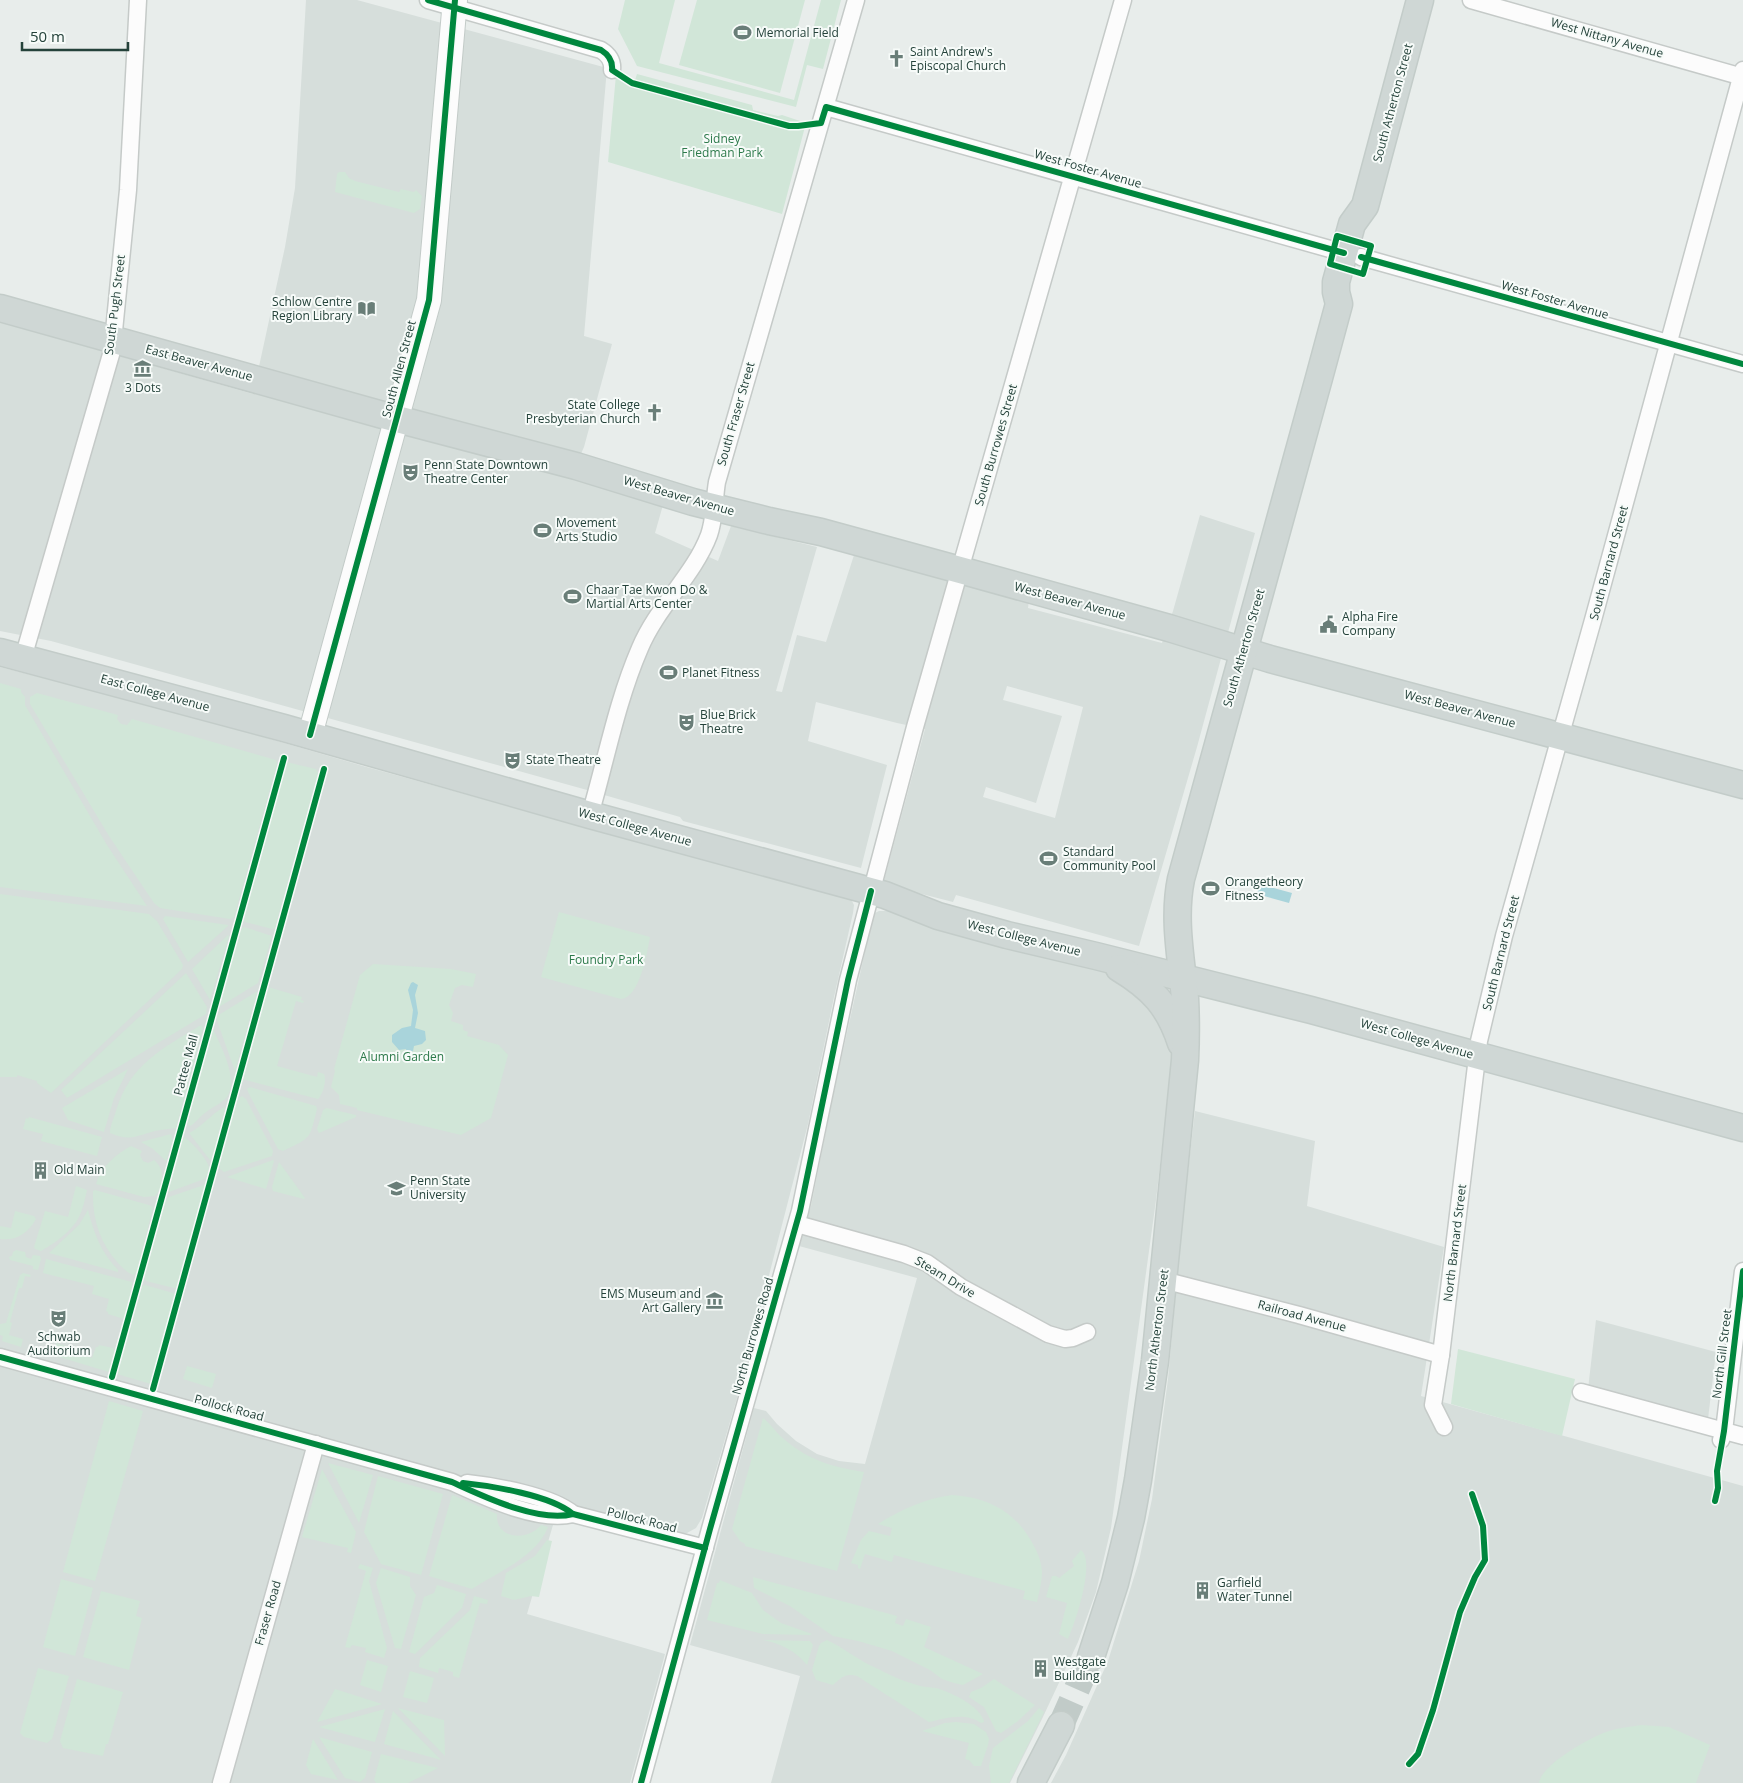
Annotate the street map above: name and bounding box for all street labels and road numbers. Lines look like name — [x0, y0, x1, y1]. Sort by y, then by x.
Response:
street label: West Nittany Avenue — [1549, 13, 1666, 62]
street label: South Atherton Street — [1368, 42, 1417, 164]
street label: West Foster Avenue — [1032, 145, 1144, 192]
street label: South Pugh Street — [100, 254, 129, 356]
street label: West Foster Avenue — [1499, 276, 1611, 323]
street label: South Allen Street — [377, 318, 420, 420]
street label: East Beaver Avenue — [144, 340, 255, 385]
street label: South Fraser Street — [713, 360, 759, 468]
street label: South Burrowes Street — [970, 382, 1021, 508]
street label: West Beaver Avenue — [622, 472, 737, 520]
street label: South Barnard Street — [1585, 504, 1632, 622]
street label: West Beaver Avenue — [1013, 577, 1128, 624]
street label: South Atherton Street — [1218, 587, 1269, 709]
street label: East College Avenue — [99, 670, 212, 715]
street label: West Beaver Avenue — [1403, 685, 1518, 732]
street label: West College Avenue — [577, 803, 694, 850]
street label: South Barnard Street — [1478, 893, 1523, 1012]
street label: West College Avenue — [965, 915, 1083, 960]
street label: West College Avenue — [1359, 1014, 1476, 1063]
street label: Pattee Mall — [169, 1032, 202, 1097]
street label: North Barnard Street — [1439, 1183, 1470, 1303]
street label: Steam Drive — [912, 1252, 979, 1301]
street label: North Atherton Street — [1141, 1268, 1172, 1392]
street label: North Burrowes Road — [728, 1275, 777, 1397]
street label: Railroad Avenue — [1256, 1296, 1349, 1336]
street label: North Gill Street — [1708, 1308, 1735, 1400]
street label: Pollock Road — [192, 1390, 266, 1425]
street label: Pollock Road — [605, 1503, 679, 1536]
street label: Fraser Road — [250, 1578, 285, 1647]

